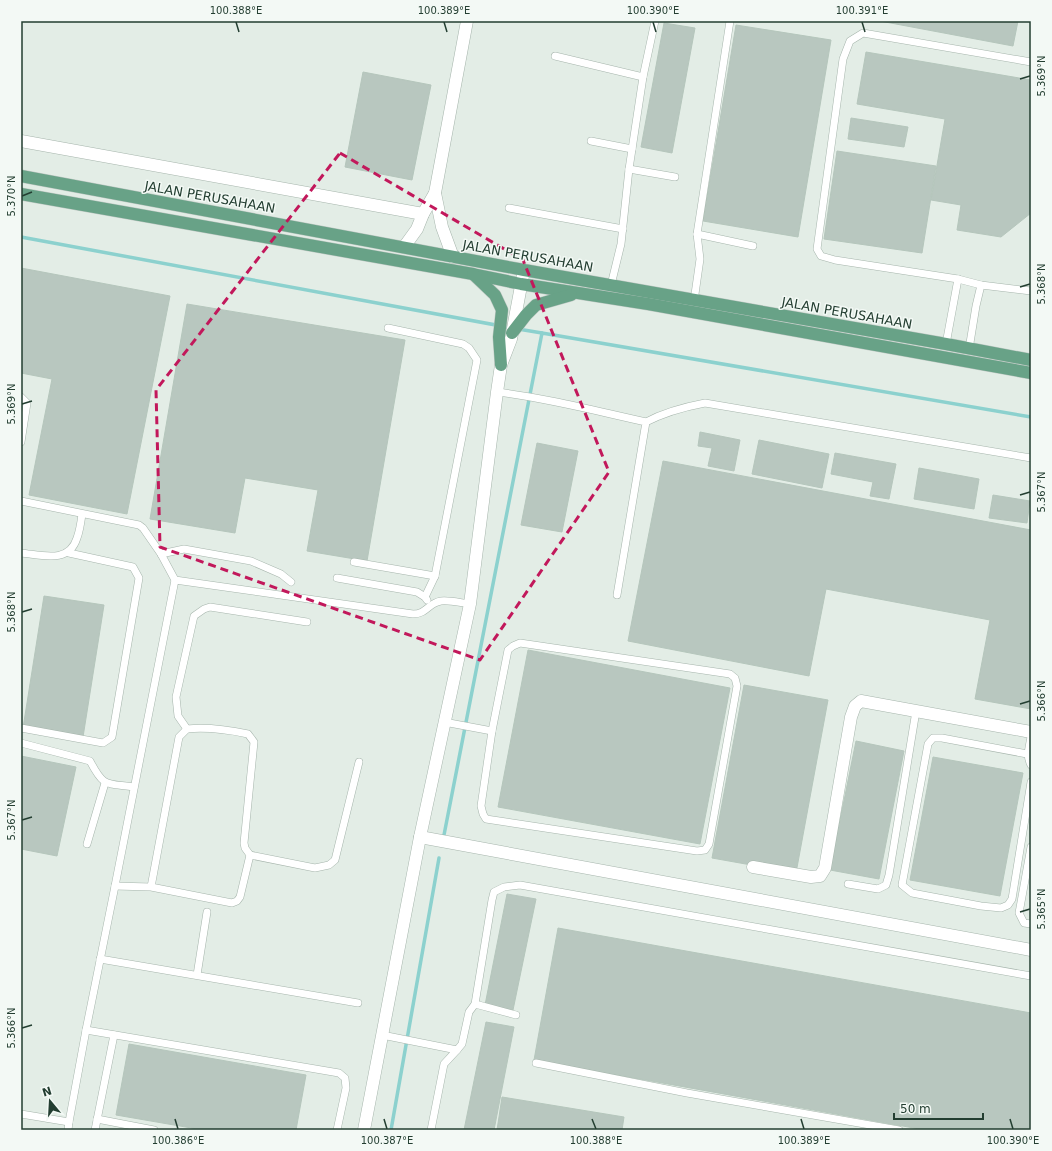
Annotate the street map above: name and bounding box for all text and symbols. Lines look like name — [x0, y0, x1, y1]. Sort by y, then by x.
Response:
text: 100.388°E — [210, 5, 262, 16]
text: 100.389°E — [418, 5, 470, 16]
text: 100.390°E — [627, 5, 679, 16]
text: 100.391°E — [836, 5, 888, 16]
text: 5.369°N — [1036, 55, 1047, 97]
text: 5.370°N — [6, 175, 17, 217]
street label: JALAN PERUSAHAAN — [143, 178, 277, 216]
street label: JALAN PERUSAHAAN — [461, 237, 595, 275]
text: 5.368°N — [1036, 263, 1047, 305]
street label: JALAN PERUSAHAAN — [780, 294, 914, 332]
text: 5.369°N — [6, 383, 17, 425]
text: 5.367°N — [1036, 471, 1047, 513]
text: 5.368°N — [6, 591, 17, 633]
text: 5.366°N — [1036, 680, 1047, 722]
text: 5.367°N — [6, 799, 17, 841]
text: 5.365°N — [1036, 888, 1047, 930]
text: 5.366°N — [6, 1007, 17, 1049]
north arrow — [30, 1081, 70, 1121]
text: N — [41, 1084, 53, 1100]
scale bar — [894, 1095, 983, 1121]
text: 50 m — [900, 1102, 931, 1116]
text: 100.386°E — [152, 1135, 204, 1146]
text: 100.387°E — [361, 1135, 413, 1146]
text: 100.388°E — [570, 1135, 622, 1146]
text: 100.389°E — [778, 1135, 830, 1146]
text: 100.390°E — [987, 1135, 1039, 1146]

